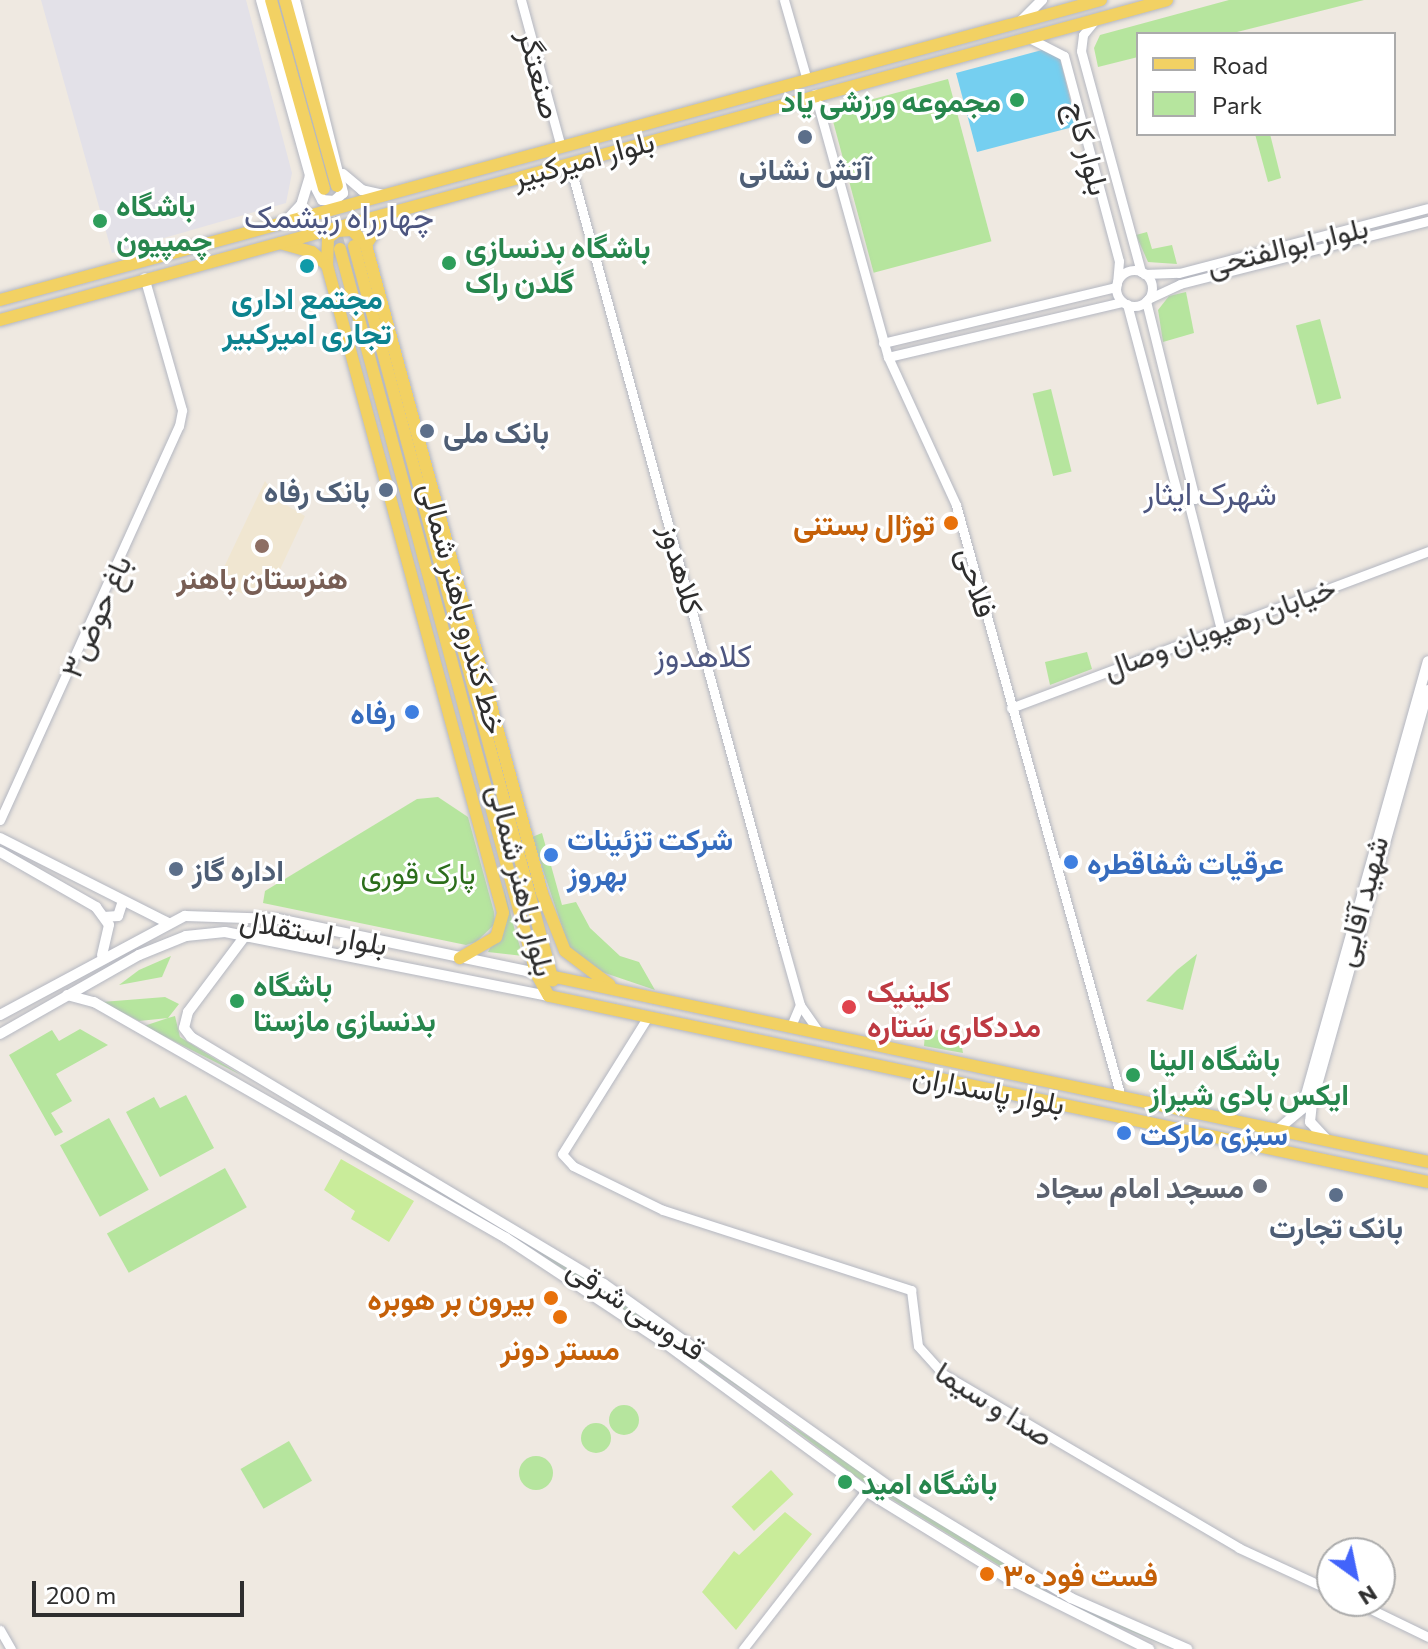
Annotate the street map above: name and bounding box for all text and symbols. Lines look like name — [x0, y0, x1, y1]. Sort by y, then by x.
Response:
street label: صنعتگر — [512, 26, 570, 122]
legend — [1136, 32, 1396, 136]
text: Road — [1212, 50, 1268, 79]
place label: مجموعه ورزشی یاد — [781, 82, 1001, 118]
text: Park — [1212, 90, 1262, 119]
marker: مجموعه ورزشی یاد — [1008, 91, 1026, 109]
street label: بلوار کاج — [1059, 97, 1119, 199]
street label: بلوار امیرکبیر — [508, 122, 658, 194]
marker: آتش نشانی — [796, 128, 814, 146]
place label: آتش نشانی — [739, 150, 871, 186]
place label: باشگاه چمپیون — [116, 186, 212, 256]
district label: چهارراه ریشمک — [244, 196, 434, 234]
street label: بلوار ابوالفتحی — [1203, 208, 1371, 282]
marker: باشگاه چمپیون — [91, 212, 109, 230]
place label: باشگاه بدنسازی گلدن راک — [465, 228, 651, 298]
marker: باشگاه بدنسازی گلدن راک — [440, 254, 458, 272]
marker: مجتمع اداری تجاری امیرکبیر — [298, 257, 316, 275]
place label: مجتمع اداری تجاری امیرکبیر — [222, 279, 392, 350]
place label: بانک ملی — [443, 413, 549, 449]
marker: بانک ملی — [418, 422, 436, 440]
place label: بانک رفاه — [264, 472, 370, 508]
district label: شهرک ایثار — [1143, 473, 1277, 511]
street label: خط کندرو باهنر شمالی — [413, 478, 515, 738]
marker: بانک رفاه — [377, 481, 395, 499]
place label: توژال بستنی — [793, 505, 935, 541]
marker: توژال بستنی — [942, 514, 960, 532]
street label: کلاهدوز — [654, 520, 712, 618]
marker: هنرستان باهنر — [253, 537, 271, 555]
street label: فلاحی — [951, 543, 1005, 621]
street label: باغ حوض۳ — [52, 549, 138, 683]
place label: هنرستان باهنر — [176, 559, 348, 595]
street label: خیابان رهپویان وصال — [1098, 568, 1340, 686]
district label: کلاهدوز — [654, 635, 752, 673]
place label: رفاه — [350, 694, 396, 730]
marker: رفاه — [403, 703, 421, 721]
street label: بلوار باهنر شمالی — [482, 780, 564, 980]
place label: شرکت تزئینات بهروز — [567, 820, 733, 890]
street label: شهید آقایی — [1325, 832, 1395, 970]
place label: عرقیات شفاقطره — [1087, 844, 1284, 880]
marker: شرکت تزئینات بهروز — [542, 846, 560, 864]
place label: اداره گاز — [192, 851, 284, 887]
marker: عرقیات شفاقطره — [1062, 853, 1080, 871]
park label: پارک قوری — [360, 854, 476, 890]
marker: اداره گاز — [167, 860, 185, 878]
street label: بلوار استقلال — [238, 900, 390, 962]
place label: باشگاه بدنسازی مازستا — [253, 966, 436, 1036]
place label: کلینیک مددکاری سَتاره — [867, 972, 1041, 1042]
marker: باشگاه بدنسازی مازستا — [228, 992, 246, 1010]
marker: کلینیک مددکاری سَتاره — [838, 996, 860, 1018]
place label: باشگاه الینا ایکس بادی شیراز — [1149, 1040, 1349, 1110]
street label: بلوار پاسداران — [910, 1057, 1068, 1121]
marker: باشگاه الینا ایکس بادی شیراز — [1124, 1066, 1142, 1084]
place label: سبزی مارکت — [1140, 1115, 1288, 1151]
marker: سبزی مارکت — [1115, 1124, 1133, 1142]
place label: مسجد امام سجاد — [1036, 1168, 1244, 1204]
marker: مسجد امام سجاد — [1251, 1177, 1269, 1195]
marker: بانک تجارت — [1327, 1186, 1345, 1204]
place label: بانک تجارت — [1269, 1208, 1403, 1244]
street label: قدوسی شرقی — [561, 1249, 713, 1367]
place label: بیرون بر هوبره — [367, 1280, 535, 1316]
marker: بیرون بر هوبره — [542, 1289, 560, 1307]
marker: مستر دونر — [551, 1308, 569, 1326]
place label: مستر دونر — [500, 1330, 620, 1366]
street label: صدا و سیما — [929, 1353, 1061, 1453]
place label: باشگاه امید — [861, 1464, 997, 1500]
marker: باشگاه امید — [836, 1473, 854, 1491]
north arrow — [1316, 1537, 1396, 1617]
place label: فست فود ۳۰ — [1003, 1556, 1158, 1592]
scale bar — [36, 1565, 248, 1615]
marker: فست فود ۳۰ — [978, 1565, 996, 1583]
text: 200 m — [46, 1580, 116, 1609]
text: N — [1354, 1580, 1383, 1612]

